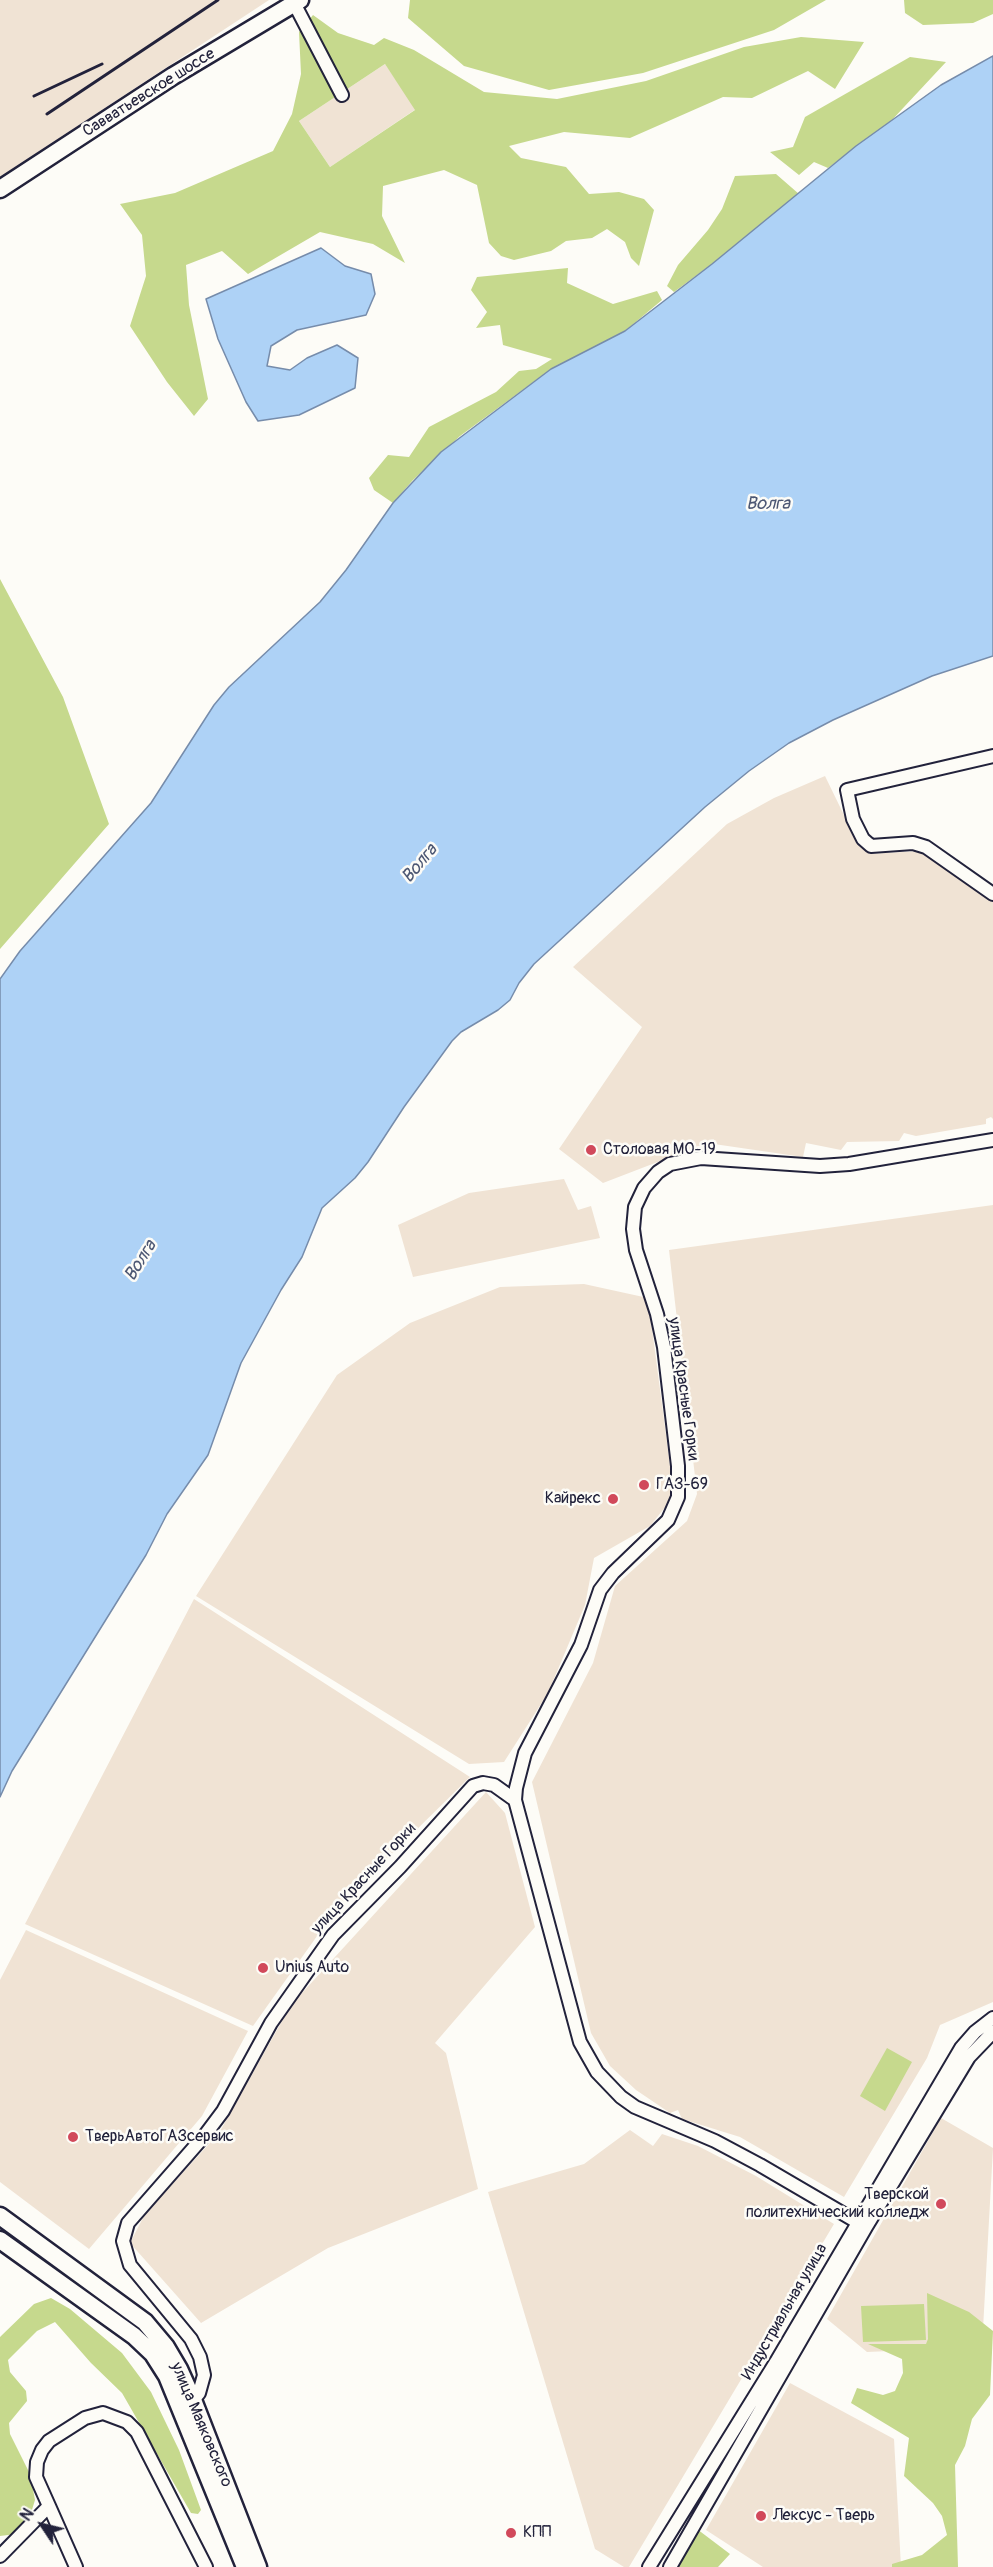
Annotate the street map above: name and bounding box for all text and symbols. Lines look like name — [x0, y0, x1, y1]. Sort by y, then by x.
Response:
street label: Савватьевское шоссе — [79, 45, 219, 141]
water label: Волга — [746, 493, 790, 515]
water label: Волга — [398, 840, 442, 888]
place label: Столовая МО-19 — [603, 1140, 716, 1160]
marker: Столовая МО-19 — [584, 1143, 598, 1157]
water label: Волга — [120, 1237, 162, 1285]
street label: улица Красные Горки — [663, 1316, 703, 1462]
place label: ГАЗ-69 — [656, 1475, 708, 1495]
marker: ГАЗ-69 — [637, 1478, 651, 1492]
place label: Кайрекс — [545, 1489, 601, 1509]
marker: Кайрекс — [606, 1492, 620, 1506]
street label: улица Красные Горки — [308, 1820, 420, 1938]
place label: Unius Auto — [275, 1958, 349, 1978]
marker: Unius Auto — [256, 1961, 270, 1975]
place label: ТверьАвтоГАЗсервис — [85, 2127, 234, 2147]
marker: ТверьАвтоГАЗсервис — [66, 2130, 80, 2144]
place label: Тверской политехнический колледж — [746, 2185, 929, 2223]
marker: Тверской политехнический колледж — [934, 2197, 948, 2211]
street label: Индустриальная улица — [738, 2241, 832, 2383]
street label: улица Маяковского — [166, 2360, 236, 2490]
north arrow — [12, 2495, 72, 2555]
text: N — [16, 2505, 39, 2525]
place label: Лексус - Тверь — [773, 2506, 875, 2526]
marker: Лексус - Тверь — [754, 2509, 768, 2523]
place label: КПП — [523, 2523, 551, 2543]
marker: КПП — [504, 2526, 518, 2540]

